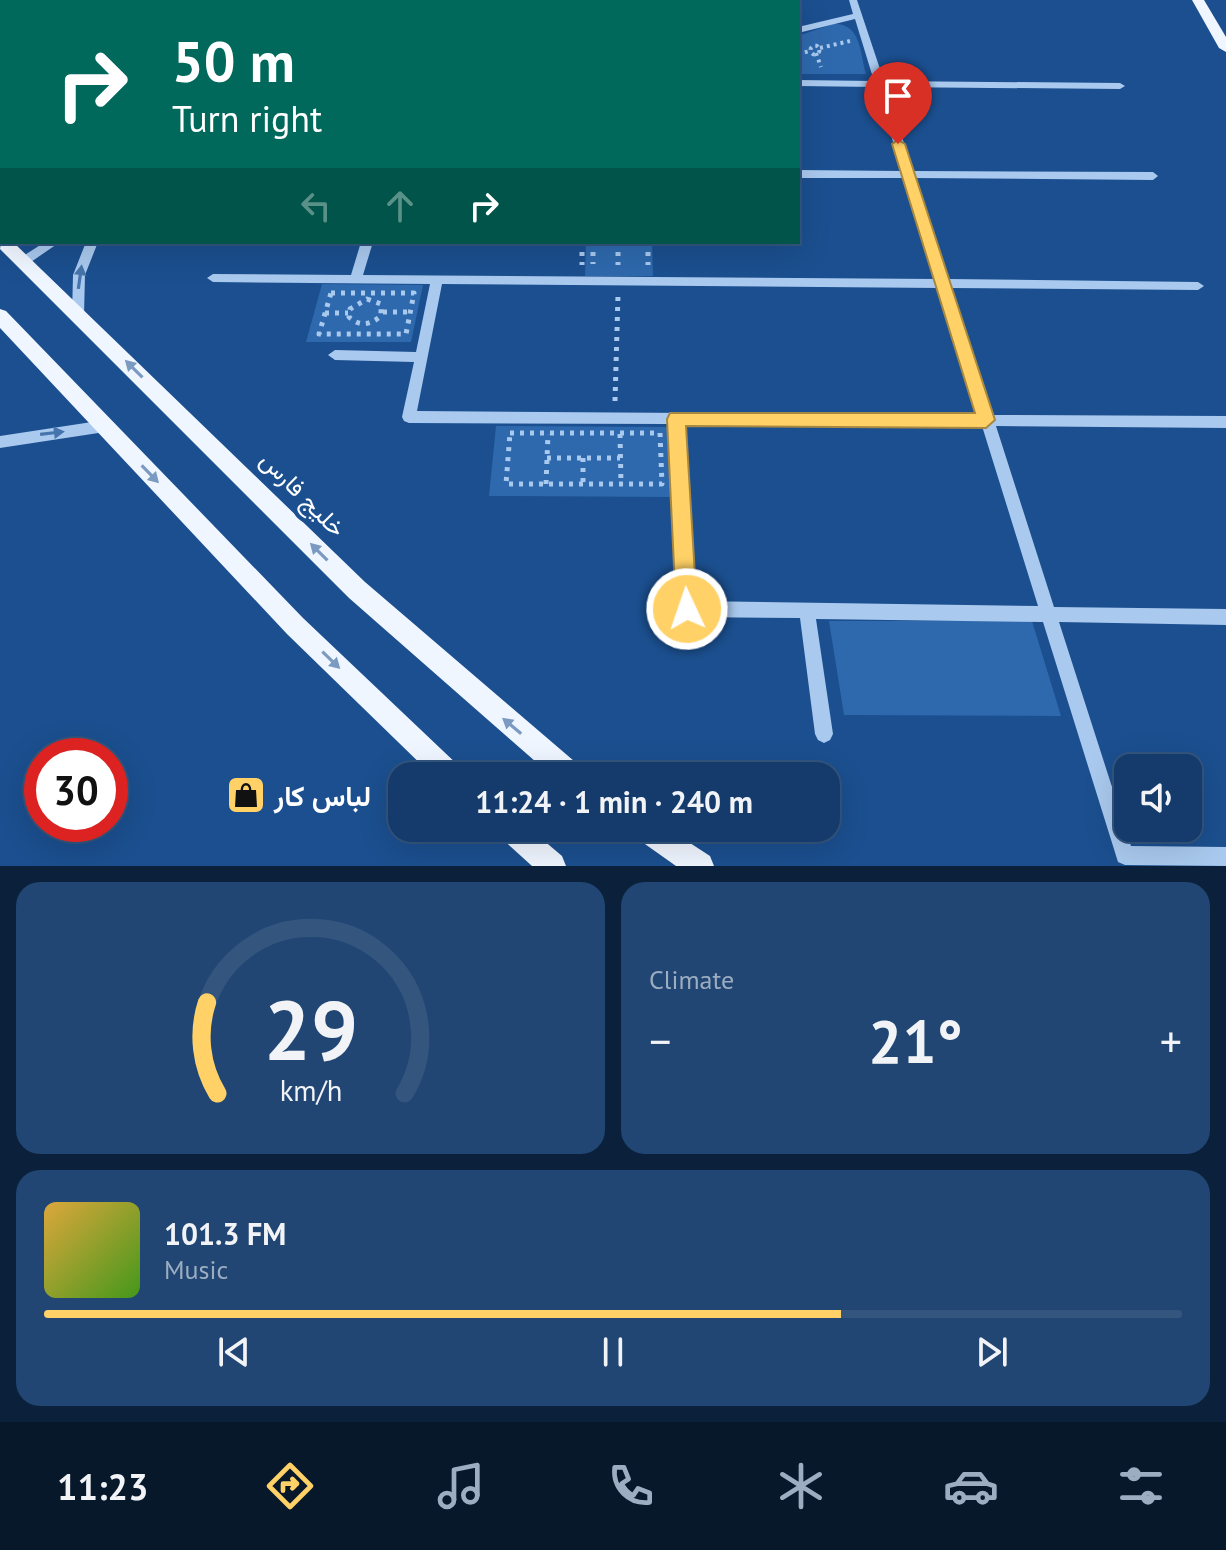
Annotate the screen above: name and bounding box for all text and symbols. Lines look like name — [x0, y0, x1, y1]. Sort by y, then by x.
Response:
text: 50 m — [172, 25, 295, 97]
icon: right — [40, 32, 144, 136]
pin — [864, 62, 932, 144]
icon: arrive — [876, 74, 920, 118]
text: Turn right — [172, 95, 322, 142]
icon: left — [294, 184, 338, 228]
icon: ahead — [378, 184, 422, 228]
icon: right — [462, 184, 506, 228]
one-way arrow — [74, 264, 87, 289]
one-way arrow — [125, 361, 144, 379]
one-way arrow — [40, 426, 65, 439]
street label: خلیج فارس — [252, 445, 352, 545]
one-way arrow — [141, 464, 159, 483]
one-way arrow — [310, 543, 329, 562]
position arrow — [645, 567, 729, 651]
one-way arrow — [321, 651, 340, 669]
one-way arrow — [502, 718, 522, 735]
speed limit sign: 30 — [24, 738, 128, 842]
map controls — [1114, 754, 1202, 842]
button: sound — [1114, 754, 1202, 842]
shop icon: لباس کار — [225, 774, 267, 816]
place label: لباس کار — [273, 777, 371, 814]
text: 11:24 · 1 min · 240 m — [475, 782, 753, 821]
text: Climate — [649, 963, 734, 996]
text: 29 — [263, 975, 358, 1083]
text: 21° — [868, 1002, 963, 1080]
text: − — [649, 1012, 671, 1069]
text: + — [1160, 1012, 1182, 1069]
text: km/h — [279, 1072, 342, 1109]
text: 101.3 FM — [164, 1214, 286, 1253]
text: Music — [164, 1253, 228, 1286]
icon: previous — [212, 1330, 256, 1374]
icon: pause — [591, 1330, 635, 1374]
icon: next — [970, 1330, 1014, 1374]
icon: directions — [262, 1458, 318, 1514]
icon: music — [433, 1458, 489, 1514]
icon: phone — [603, 1458, 659, 1514]
icon: climate — [773, 1458, 829, 1514]
icon: car — [943, 1458, 999, 1514]
icon: filters — [1113, 1458, 1169, 1514]
text: 11:23 — [57, 1463, 148, 1510]

